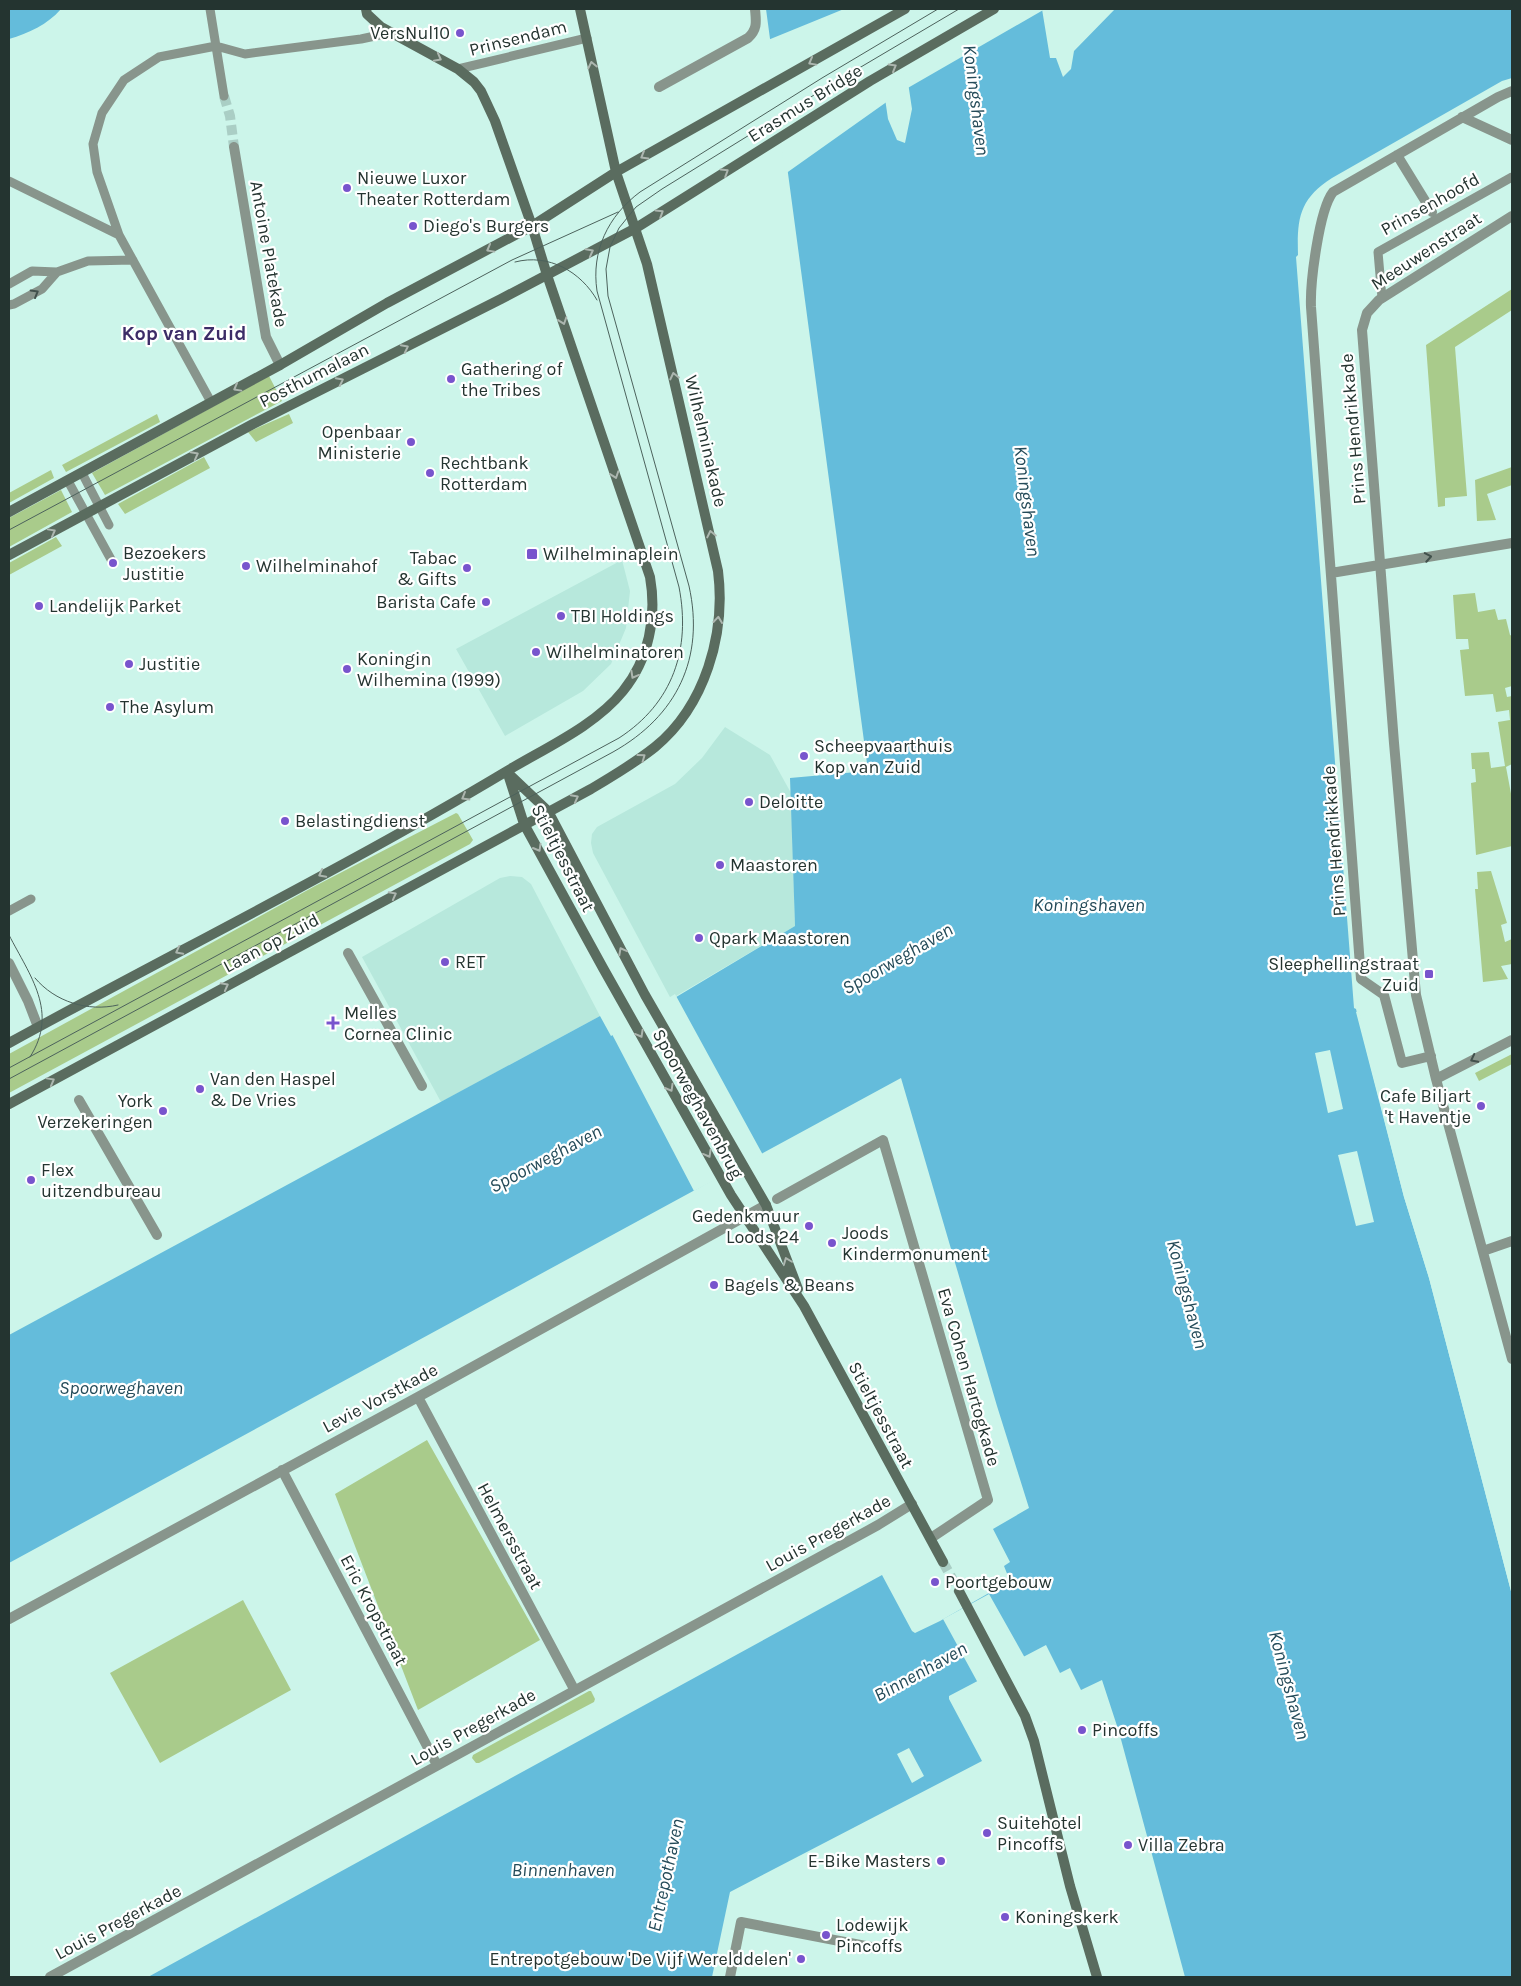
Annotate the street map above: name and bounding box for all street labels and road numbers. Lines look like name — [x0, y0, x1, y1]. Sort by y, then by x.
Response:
street label: Prinsendam — [467, 15, 569, 61]
street label: Erasmus Bridge — [744, 59, 866, 147]
street label: Prinsenhoofd — [1377, 168, 1483, 240]
street label: Antoine Platekade — [245, 179, 293, 329]
street label: Meeuwenstraat — [1367, 207, 1485, 295]
street label: Posthumalaan — [255, 338, 373, 412]
street label: Prins Hendrikkade — [1335, 353, 1371, 505]
street label: Wilhelminakade — [680, 373, 732, 509]
street label: Prins Hendrikkade — [1318, 765, 1350, 917]
street label: Stieltjesstraat — [526, 801, 600, 916]
street label: Laan op Zuid — [219, 909, 323, 977]
street label: Spoorweghavenbrug — [648, 1025, 748, 1183]
street label: Eva Cohen Hartogkade — [933, 1285, 1005, 1469]
street label: Levie Vorstkade — [318, 1358, 442, 1438]
street label: Stieltjesstraat — [844, 1358, 918, 1472]
street label: Helmersstraat — [473, 1479, 547, 1593]
street label: Louis Pregerkade — [762, 1489, 894, 1577]
street label: Eric Kropstraat — [335, 1551, 413, 1670]
street label: Louis Pregerkade — [407, 1683, 539, 1771]
street label: Louis Pregerkade — [51, 1879, 185, 1965]

